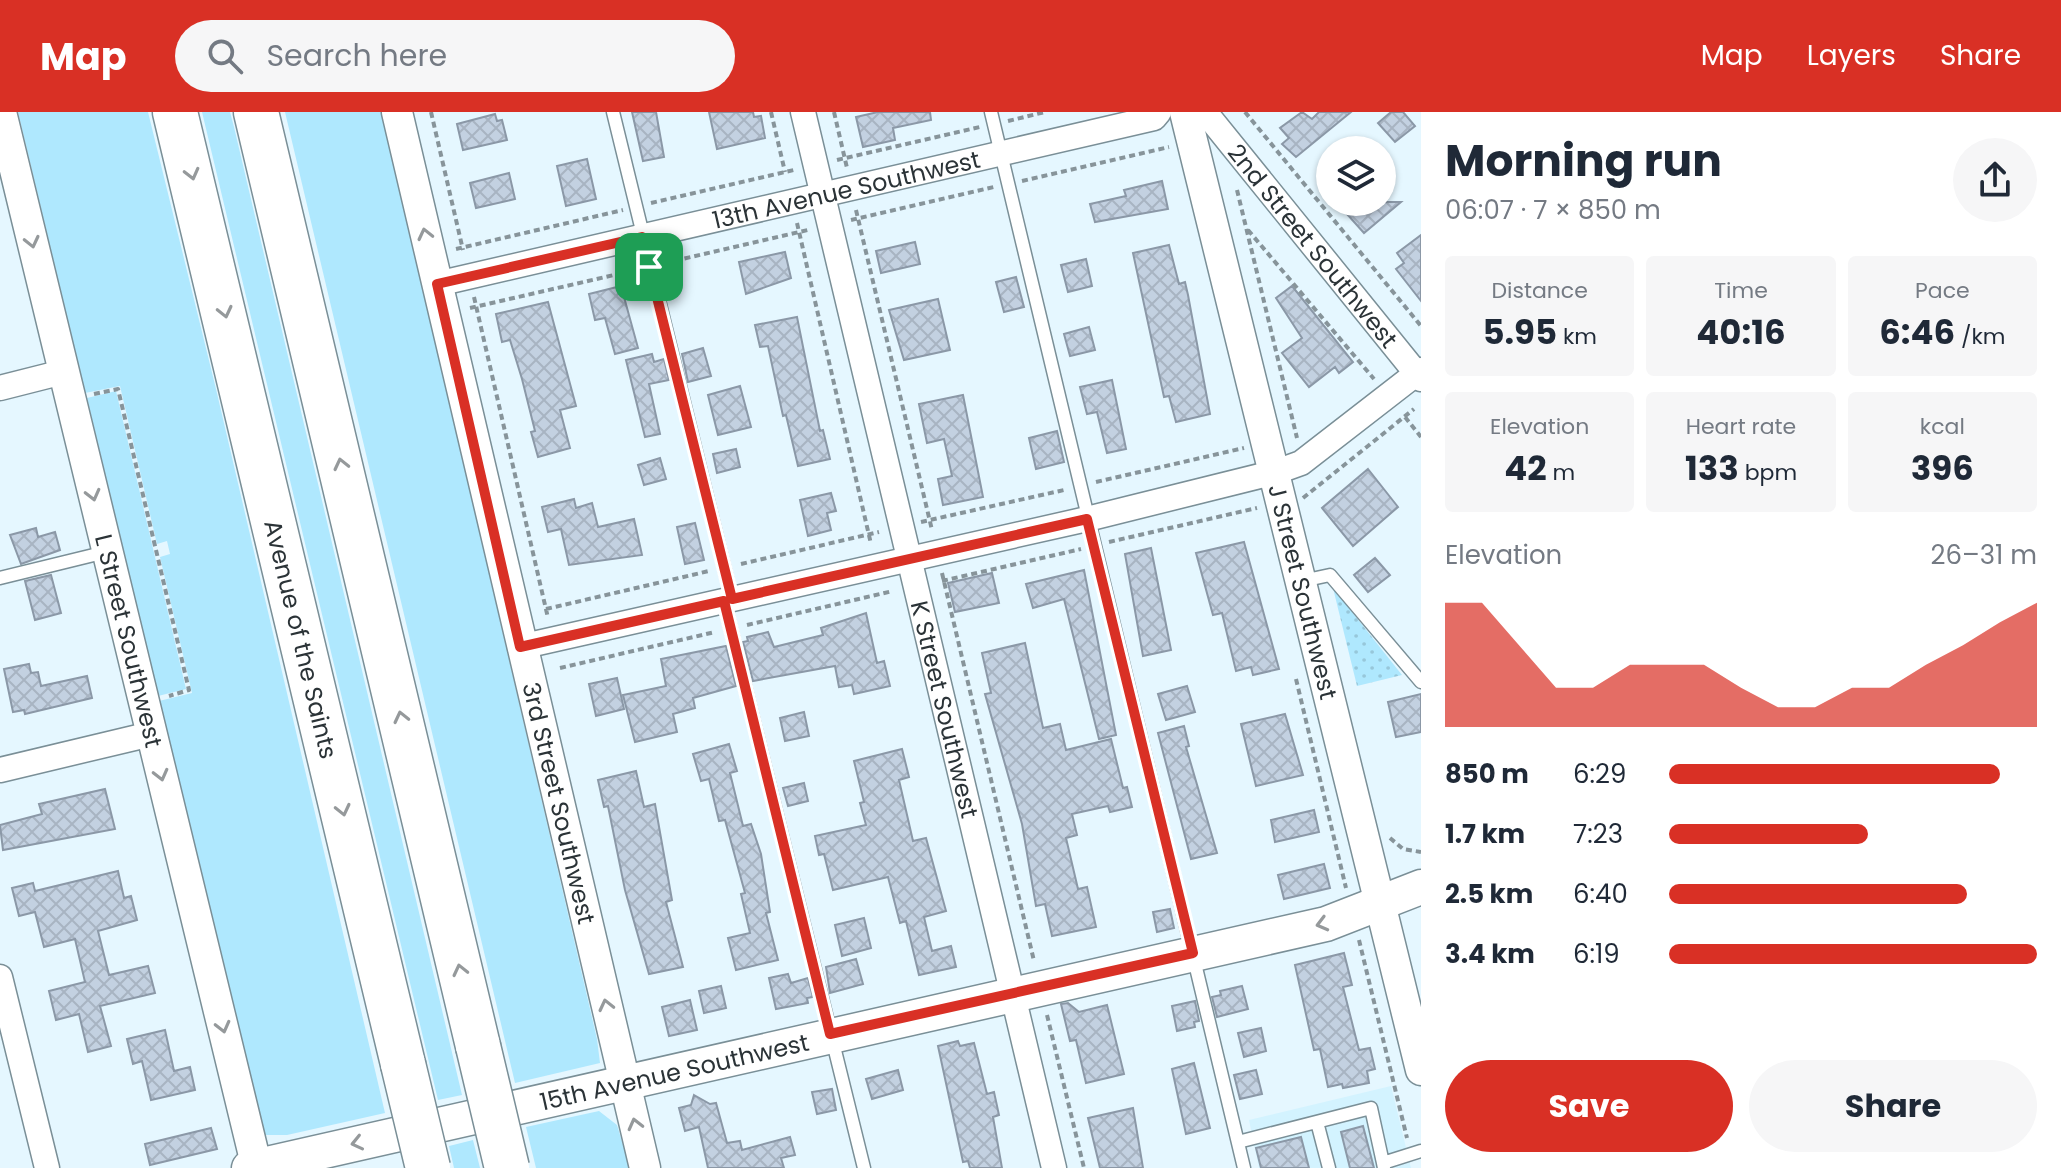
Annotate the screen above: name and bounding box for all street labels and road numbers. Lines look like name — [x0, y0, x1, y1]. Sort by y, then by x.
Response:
street label: 2nd Street Southwest — [1221, 137, 1406, 355]
street label: 13th Avenue Southwest — [709, 142, 983, 236]
street label: J Street Southwest — [1261, 481, 1346, 703]
street label: Avenue of the Saints — [257, 516, 346, 762]
street label: L Street Southwest — [87, 531, 171, 751]
street label: K Street Southwest — [903, 597, 987, 821]
street label: 3rd Street Southwest — [515, 679, 604, 927]
street label: 15th Avenue Southwest — [537, 1025, 812, 1118]

